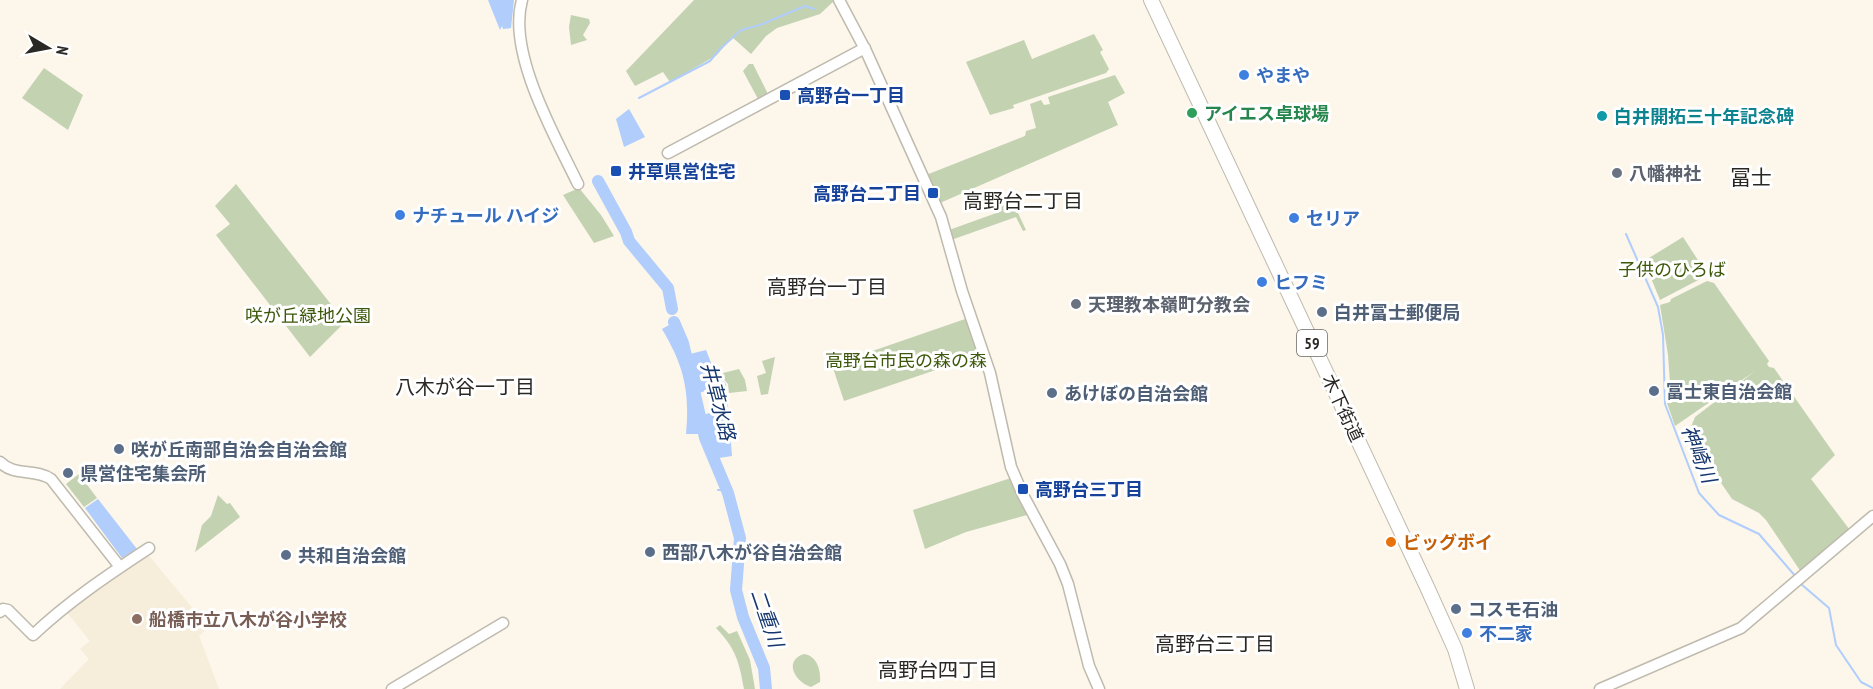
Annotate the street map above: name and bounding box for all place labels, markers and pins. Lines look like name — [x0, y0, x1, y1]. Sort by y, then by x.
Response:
place label: やまや — [1256, 64, 1310, 87]
marker: やまや — [1237, 68, 1251, 82]
place label: 高野台一丁目 — [797, 84, 905, 107]
marker: 高野台一丁目 — [778, 88, 792, 102]
place label: アイエス卓球場 — [1204, 102, 1329, 125]
place label: 白井開拓三十年記念碑 — [1614, 105, 1794, 128]
marker: アイエス卓球場 — [1185, 106, 1199, 120]
marker: 白井開拓三十年記念碑 — [1595, 109, 1609, 123]
place label: 井草県営住宅 — [628, 160, 736, 183]
place label: 八幡神社 — [1629, 162, 1701, 185]
marker: 井草県営住宅 — [609, 164, 623, 178]
marker: 八幡神社 — [1610, 166, 1624, 180]
place label: 高野台二丁目 — [813, 182, 921, 205]
marker: 高野台二丁目 — [926, 186, 940, 200]
place label: ナチュール ハイジ — [412, 204, 559, 227]
place label: セリア — [1306, 207, 1360, 230]
marker: ナチュール ハイジ — [393, 208, 407, 222]
marker: セリア — [1287, 211, 1301, 225]
place label: ヒフミ — [1274, 271, 1328, 294]
marker: ヒフミ — [1255, 275, 1269, 289]
place label: 天理教本嶺町分教会 — [1088, 293, 1250, 316]
marker: 天理教本嶺町分教会 — [1069, 297, 1083, 311]
place label: 白井冨士郵便局 — [1334, 301, 1460, 324]
marker: 白井冨士郵便局 — [1315, 305, 1329, 319]
place label: 冨士東自治会館 — [1666, 380, 1792, 403]
place label: あけぼの自治会館 — [1064, 382, 1208, 405]
marker: 冨士東自治会館 — [1647, 384, 1661, 398]
marker: あけぼの自治会館 — [1045, 386, 1059, 400]
place label: 咲が丘南部自治会自治会館 — [131, 438, 347, 461]
marker: 咲が丘南部自治会自治会館 — [112, 442, 126, 456]
place label: 県営住宅集会所 — [80, 462, 206, 485]
marker: 県営住宅集会所 — [61, 466, 75, 480]
place label: 高野台三丁目 — [1035, 478, 1143, 501]
marker: 高野台三丁目 — [1016, 482, 1030, 496]
place label: ビッグボイ — [1403, 531, 1493, 554]
marker: ビッグボイ — [1384, 535, 1398, 549]
place label: 西部八木が谷自治会館 — [662, 541, 842, 564]
place label: 共和自治会館 — [298, 544, 406, 567]
marker: 西部八木が谷自治会館 — [643, 545, 657, 559]
marker: 共和自治会館 — [279, 548, 293, 562]
place label: コスモ石油 — [1468, 598, 1558, 621]
marker: コスモ石油 — [1449, 602, 1463, 616]
place label: 船橋市立八木が谷小学校 — [149, 608, 347, 631]
marker: 船橋市立八木が谷小学校 — [130, 612, 144, 626]
place label: 不二家 — [1479, 622, 1533, 645]
marker: 不二家 — [1460, 626, 1474, 640]

